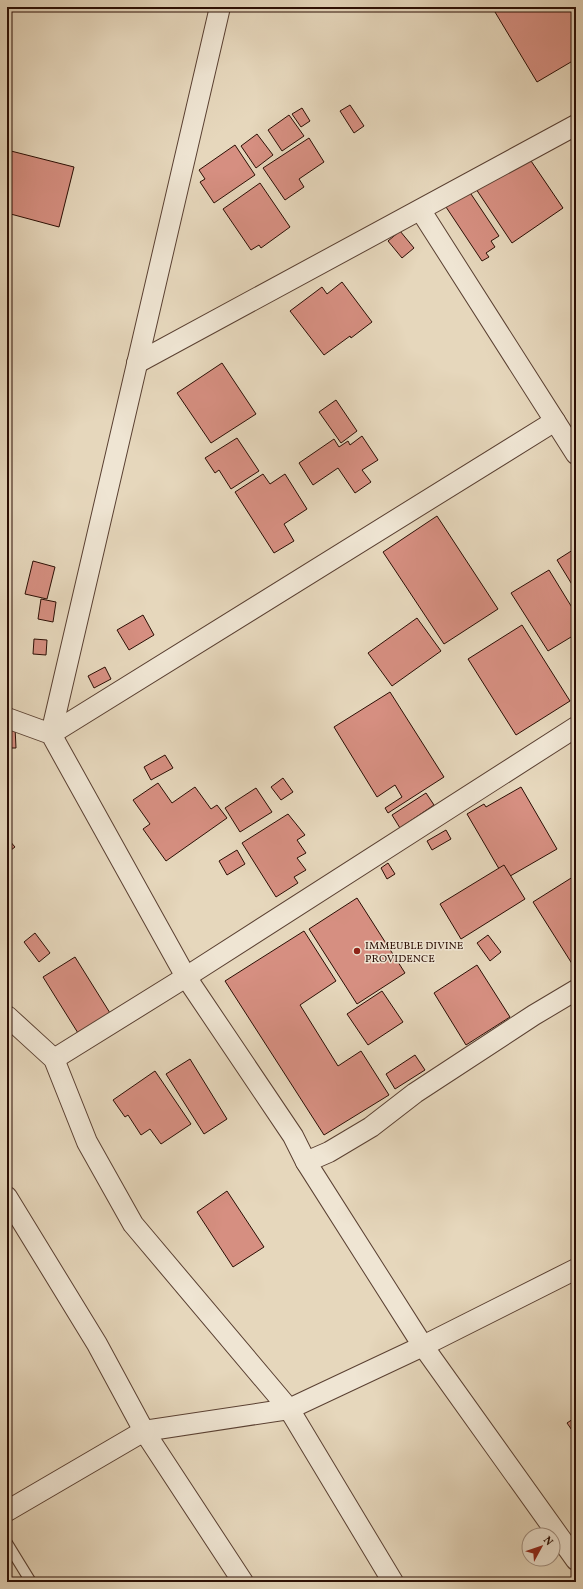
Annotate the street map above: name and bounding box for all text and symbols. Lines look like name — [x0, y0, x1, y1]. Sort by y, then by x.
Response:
place label: IMMEUBLE DIVINE PROVIDENCE — [365, 939, 464, 967]
marker: IMMEUBLE DIVINE PROVIDENCE — [352, 946, 362, 956]
north arrow — [521, 1527, 561, 1567]
text: N — [539, 1534, 556, 1549]

